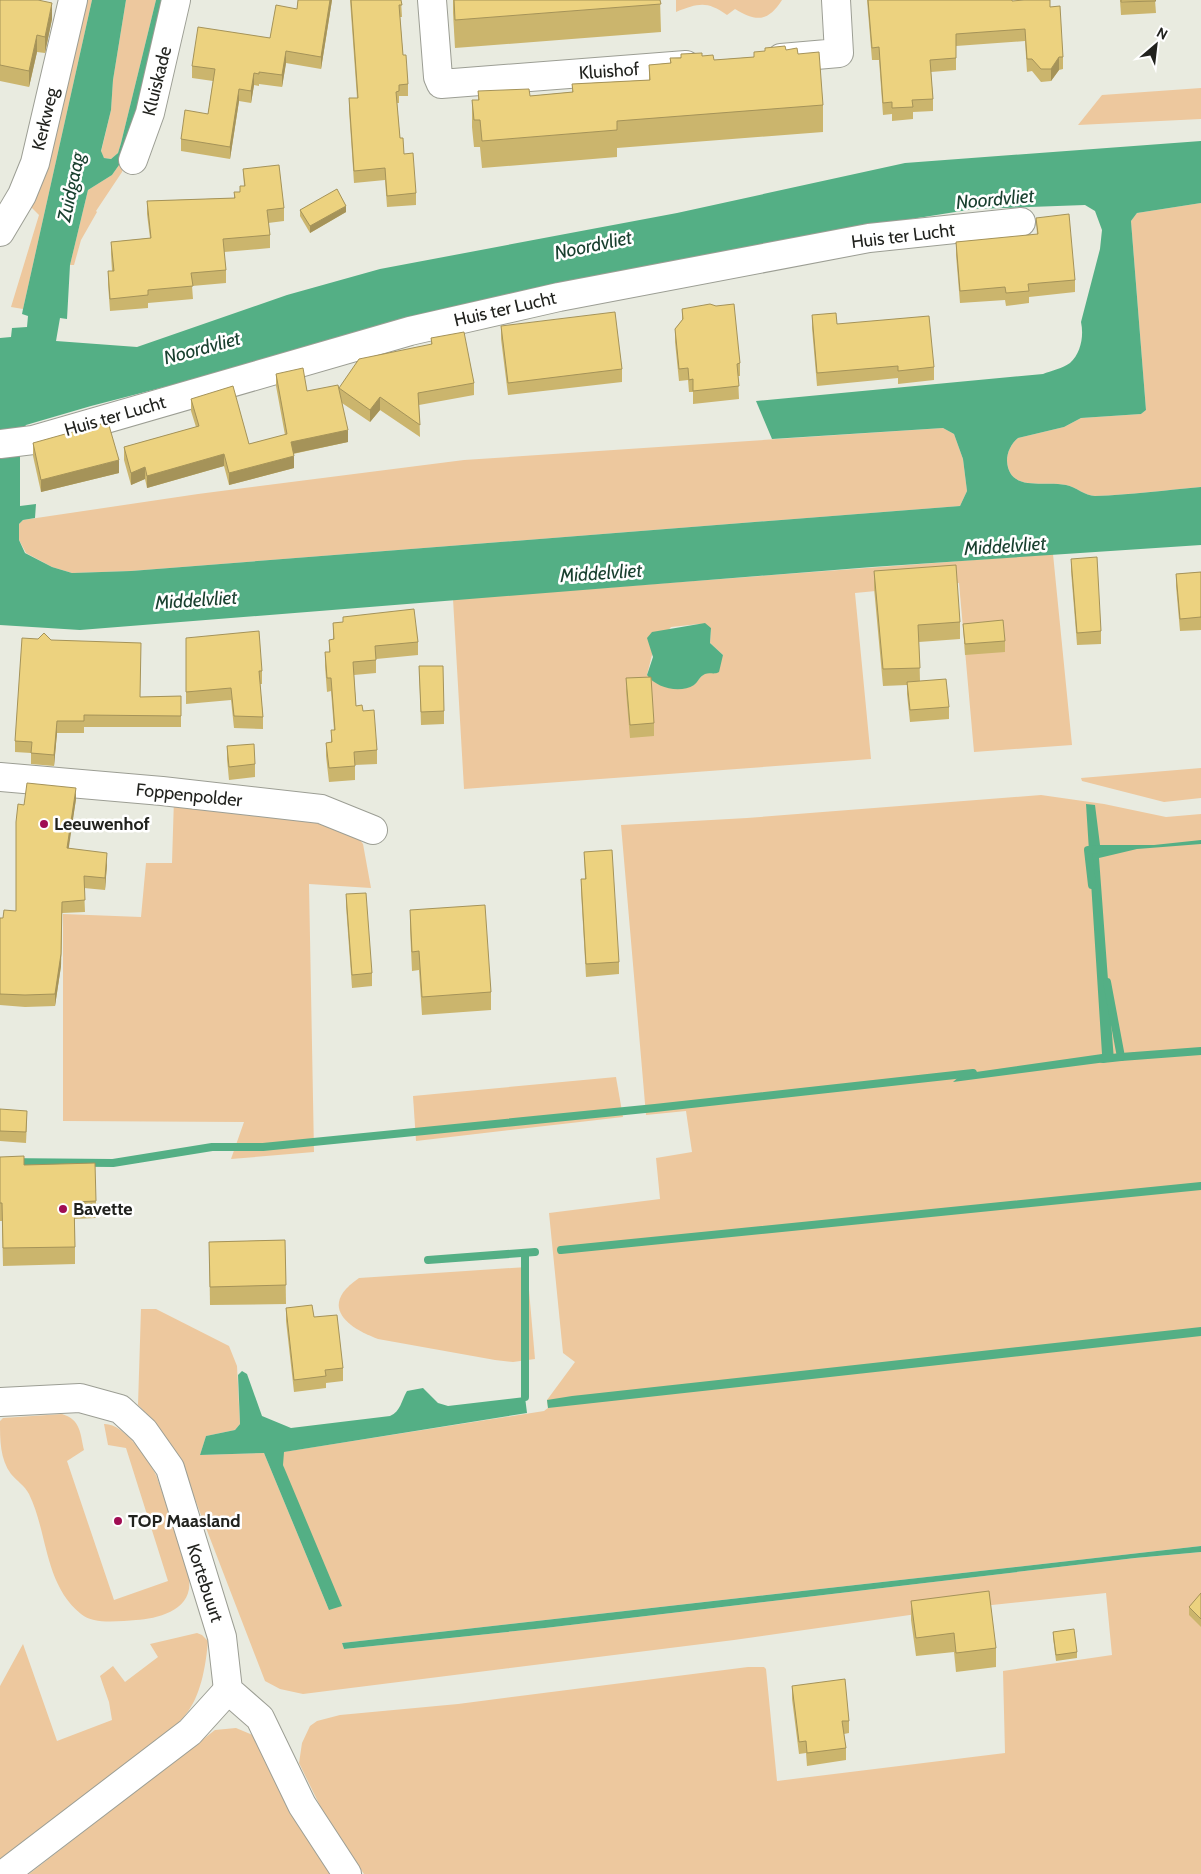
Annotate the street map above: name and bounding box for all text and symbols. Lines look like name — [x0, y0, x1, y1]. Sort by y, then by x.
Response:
north arrow — [1131, 20, 1181, 70]
text: N — [1154, 23, 1171, 44]
street label: Kluiskade — [138, 44, 176, 118]
street label: Kluishof — [578, 58, 640, 84]
street label: Kerkweg — [27, 84, 63, 153]
water label: Zuidgaag — [52, 149, 90, 225]
water label: Noordvliet — [955, 184, 1036, 214]
street label: Huis ter Lucht — [850, 219, 956, 253]
water label: Noordvliet — [552, 225, 635, 264]
street label: Huis ter Lucht — [452, 287, 558, 331]
water label: Noordvliet — [161, 326, 244, 369]
street label: Huis ter Lucht — [62, 391, 168, 441]
water label: Middelvliet — [962, 532, 1048, 560]
water label: Middelvliet — [558, 559, 644, 587]
water label: Middelvliet — [153, 586, 239, 614]
street label: Foppenpolder — [135, 778, 244, 812]
place label: Leeuwenhof — [54, 813, 150, 835]
marker: Leeuwenhof — [38, 818, 50, 830]
place label: Bavette — [73, 1198, 133, 1220]
marker: Bavette — [57, 1203, 69, 1215]
place label: TOP Maasland — [128, 1510, 241, 1532]
marker: TOP Maasland — [112, 1515, 124, 1527]
street label: Kortebuurt — [182, 1541, 228, 1625]

